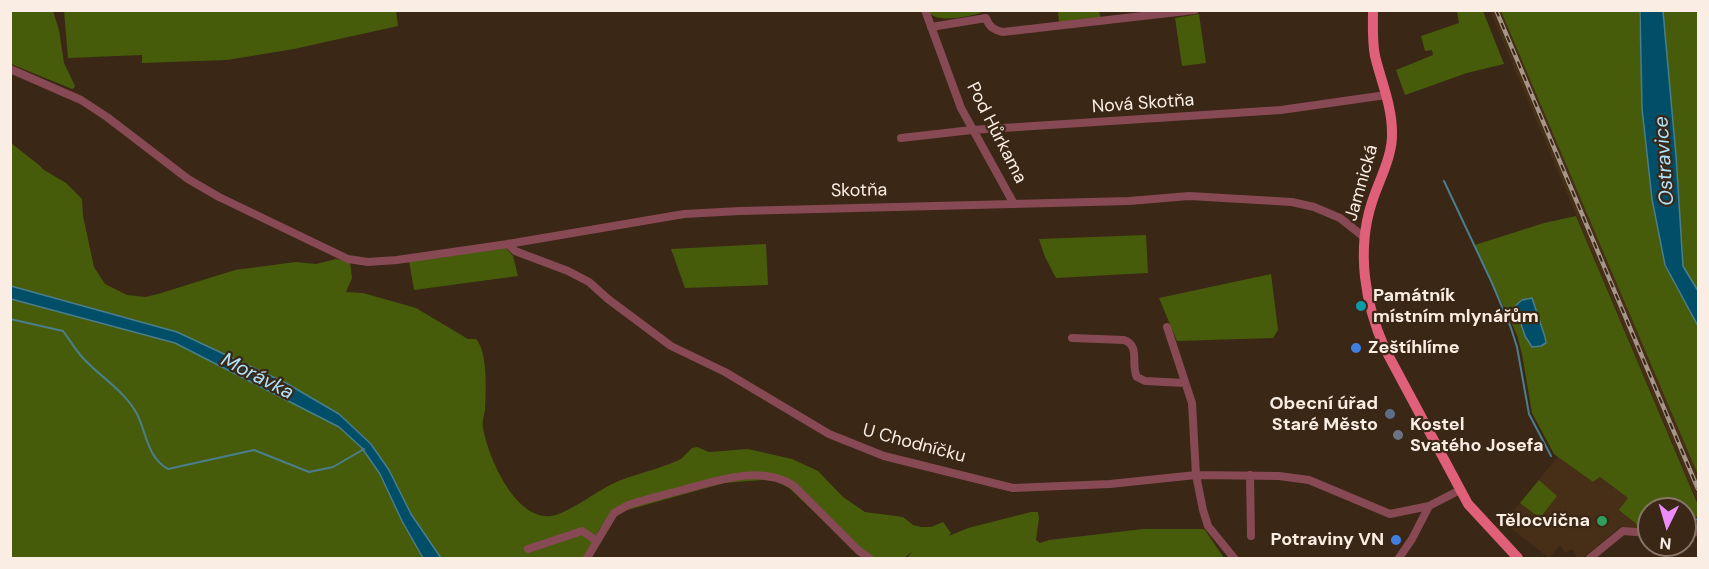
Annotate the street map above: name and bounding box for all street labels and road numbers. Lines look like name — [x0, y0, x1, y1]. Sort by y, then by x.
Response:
street label: Pod Hůrkama — [961, 79, 1031, 187]
street label: Nová Skotňa — [1091, 90, 1195, 118]
street label: Jamnická — [1341, 142, 1383, 224]
street label: Skotňa — [831, 180, 887, 202]
street label: U Chodníčku — [860, 420, 968, 468]

